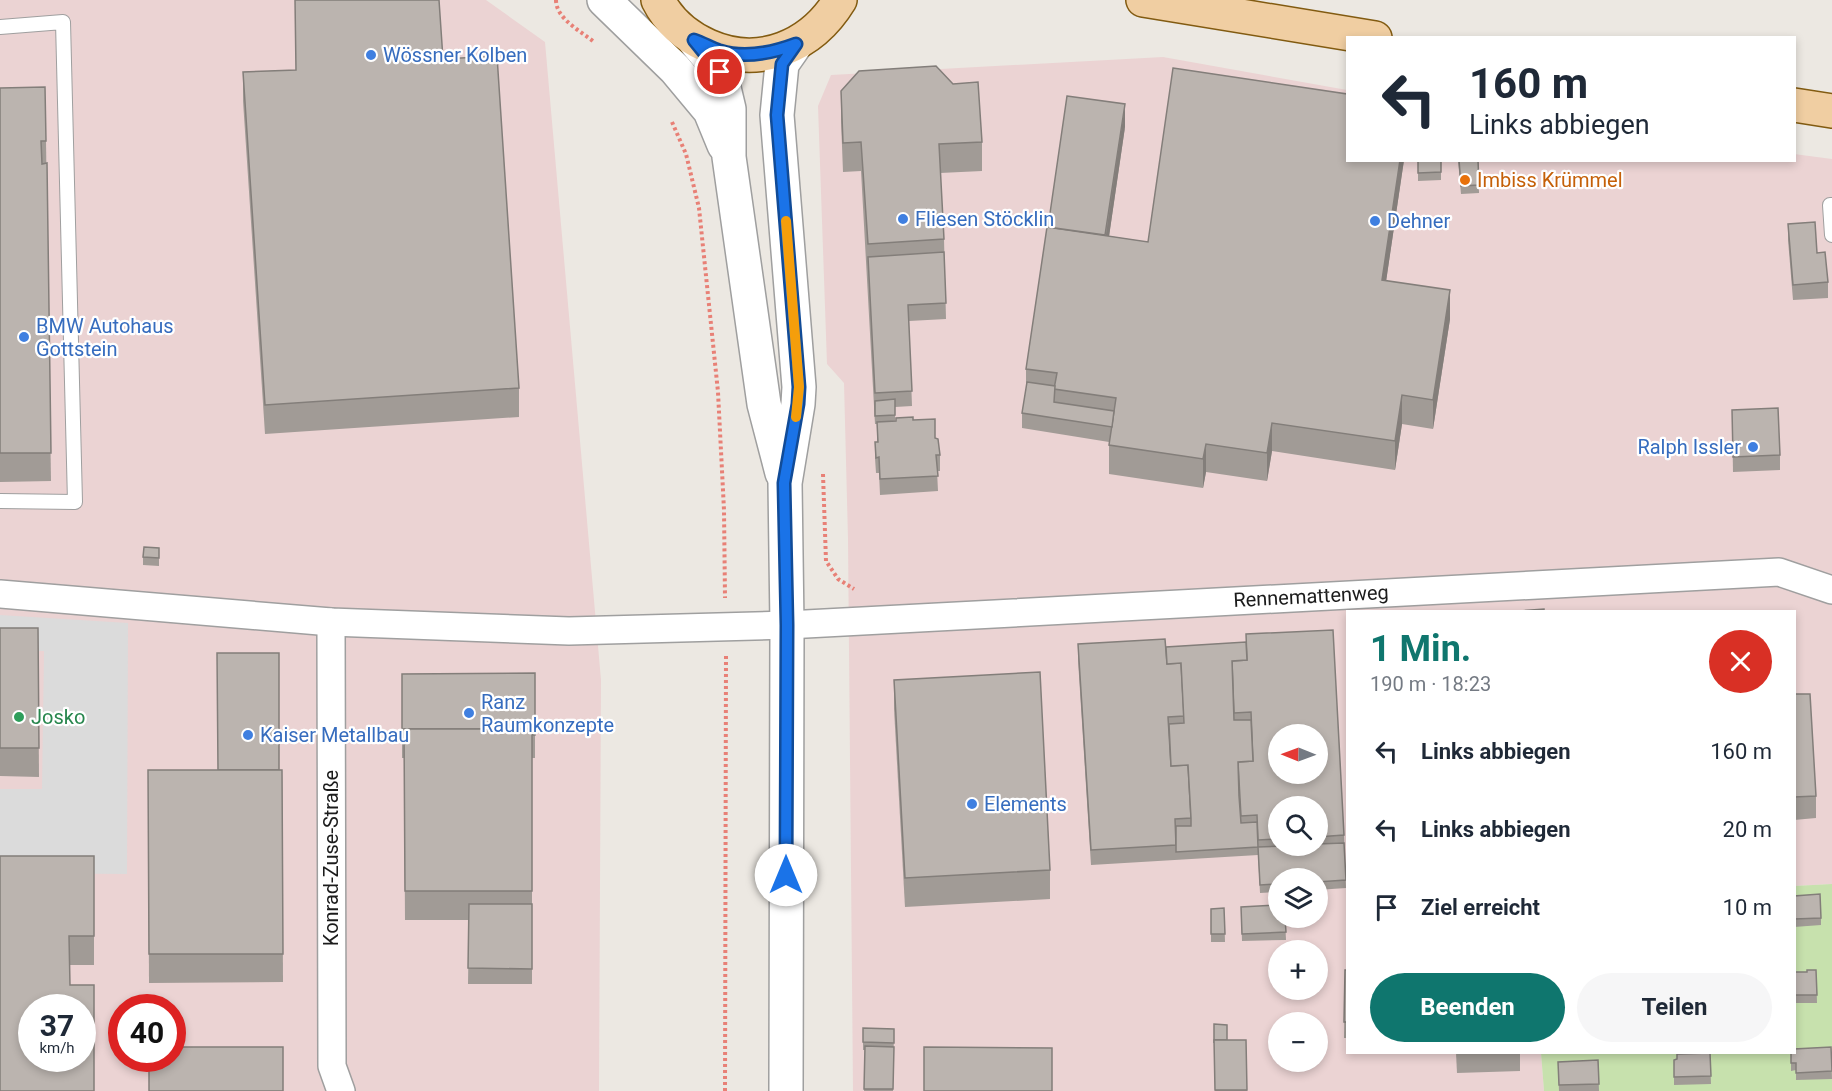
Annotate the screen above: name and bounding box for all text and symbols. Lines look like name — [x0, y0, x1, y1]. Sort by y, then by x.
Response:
place label: Wössner Kolben — [383, 43, 527, 67]
pin — [694, 46, 745, 97]
marker: Wössner Kolben — [364, 48, 378, 62]
icon: arrive — [703, 55, 736, 88]
text: 160 m — [1469, 59, 1588, 108]
icon: left — [1370, 60, 1448, 138]
text: Links abbiegen — [1469, 109, 1650, 141]
place label: Imbiss Krümmel — [1477, 168, 1623, 192]
marker: Imbiss Krümmel — [1458, 173, 1472, 187]
place label: Fliesen Stöcklin — [915, 207, 1054, 231]
place label: Dehner — [1387, 209, 1450, 233]
marker: Fliesen Stöcklin — [896, 212, 910, 226]
marker: Dehner — [1368, 214, 1382, 228]
place label: BMW Autohaus Gottstein — [36, 314, 174, 361]
marker: BMW Autohaus Gottstein — [17, 330, 31, 344]
place label: Ralph Issler — [1637, 435, 1741, 459]
marker: Ralph Issler — [1746, 440, 1760, 454]
street label: Rennemattenweg — [1233, 580, 1389, 612]
text: 1 Min. — [1370, 628, 1471, 670]
button: close — [1709, 630, 1772, 693]
text: 190 m · 18:23 — [1370, 672, 1491, 696]
place label: Ranz Raumkonzepte — [481, 690, 614, 737]
place label: Josko — [31, 705, 85, 729]
marker: Ranz Raumkonzepte — [462, 706, 476, 720]
marker: Josko — [12, 710, 26, 724]
place label: Kaiser Metallbau — [260, 723, 409, 747]
north arrow — [1268, 724, 1328, 784]
map controls — [1268, 724, 1328, 1072]
marker: Kaiser Metallbau — [241, 728, 255, 742]
icon: left — [1370, 735, 1403, 768]
text: Links abbiegen — [1421, 739, 1571, 764]
text: 160 m — [1710, 739, 1772, 764]
street label: Konrad-Zuse-Straße — [319, 770, 343, 946]
place label: Elements — [984, 792, 1067, 816]
button: search — [1268, 796, 1328, 856]
marker: Elements — [965, 797, 979, 811]
icon: left — [1370, 813, 1403, 846]
text: Links abbiegen — [1421, 817, 1571, 842]
text: 20 m — [1723, 817, 1772, 842]
position arrow — [754, 843, 818, 907]
button: layers — [1268, 868, 1328, 928]
icon: arrive — [1370, 891, 1403, 924]
text: Ziel erreicht — [1421, 895, 1540, 920]
text: 10 m — [1723, 895, 1772, 920]
button: + — [1268, 940, 1328, 1000]
button: Beenden — [1370, 973, 1565, 1042]
button: Teilen — [1577, 973, 1772, 1042]
speed limit sign: 40 — [108, 994, 186, 1072]
text: 37 — [40, 1008, 74, 1043]
button: − — [1268, 1012, 1328, 1072]
text: km/h — [39, 1039, 75, 1057]

